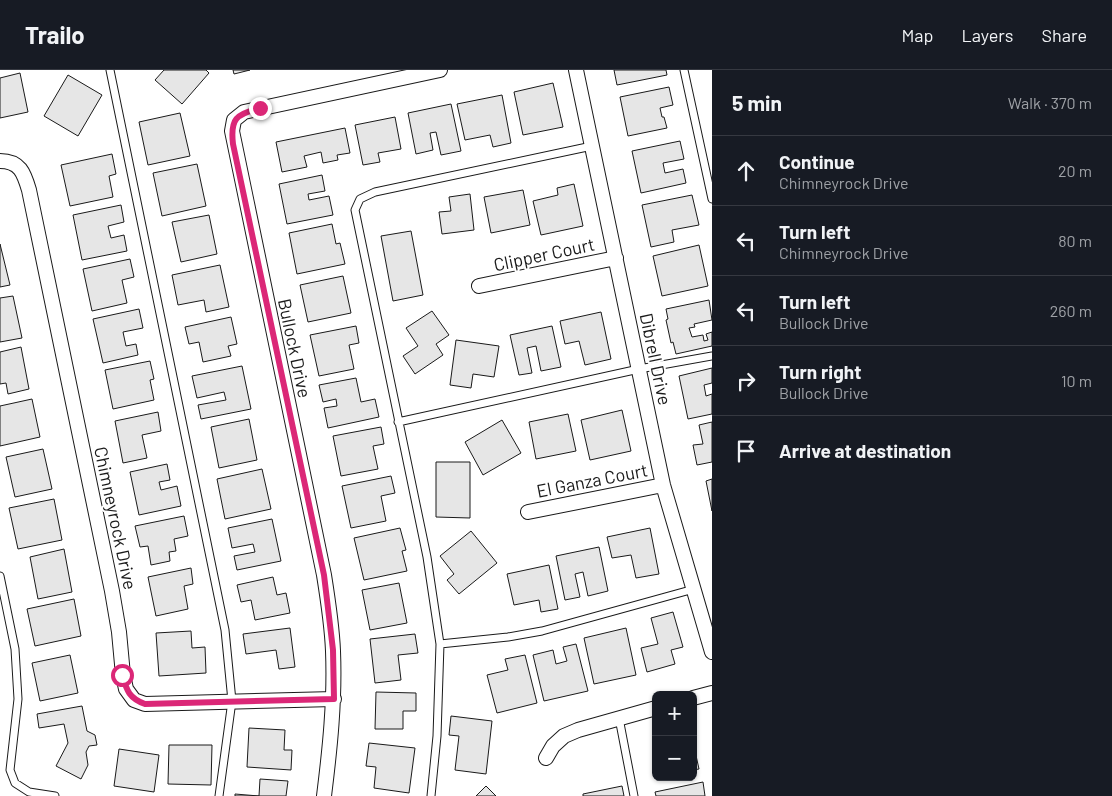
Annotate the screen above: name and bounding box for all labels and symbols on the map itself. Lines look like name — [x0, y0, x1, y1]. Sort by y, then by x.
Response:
route end — [249, 97, 272, 120]
street label: Clipper Court — [491, 233, 597, 275]
street label: Bullock Drive — [274, 296, 316, 400]
street label: Dibrell Drive — [636, 311, 676, 407]
street label: Chimneyrock Drive — [90, 444, 142, 592]
street label: El Ganza Court — [534, 458, 650, 502]
route start — [111, 664, 134, 687]

